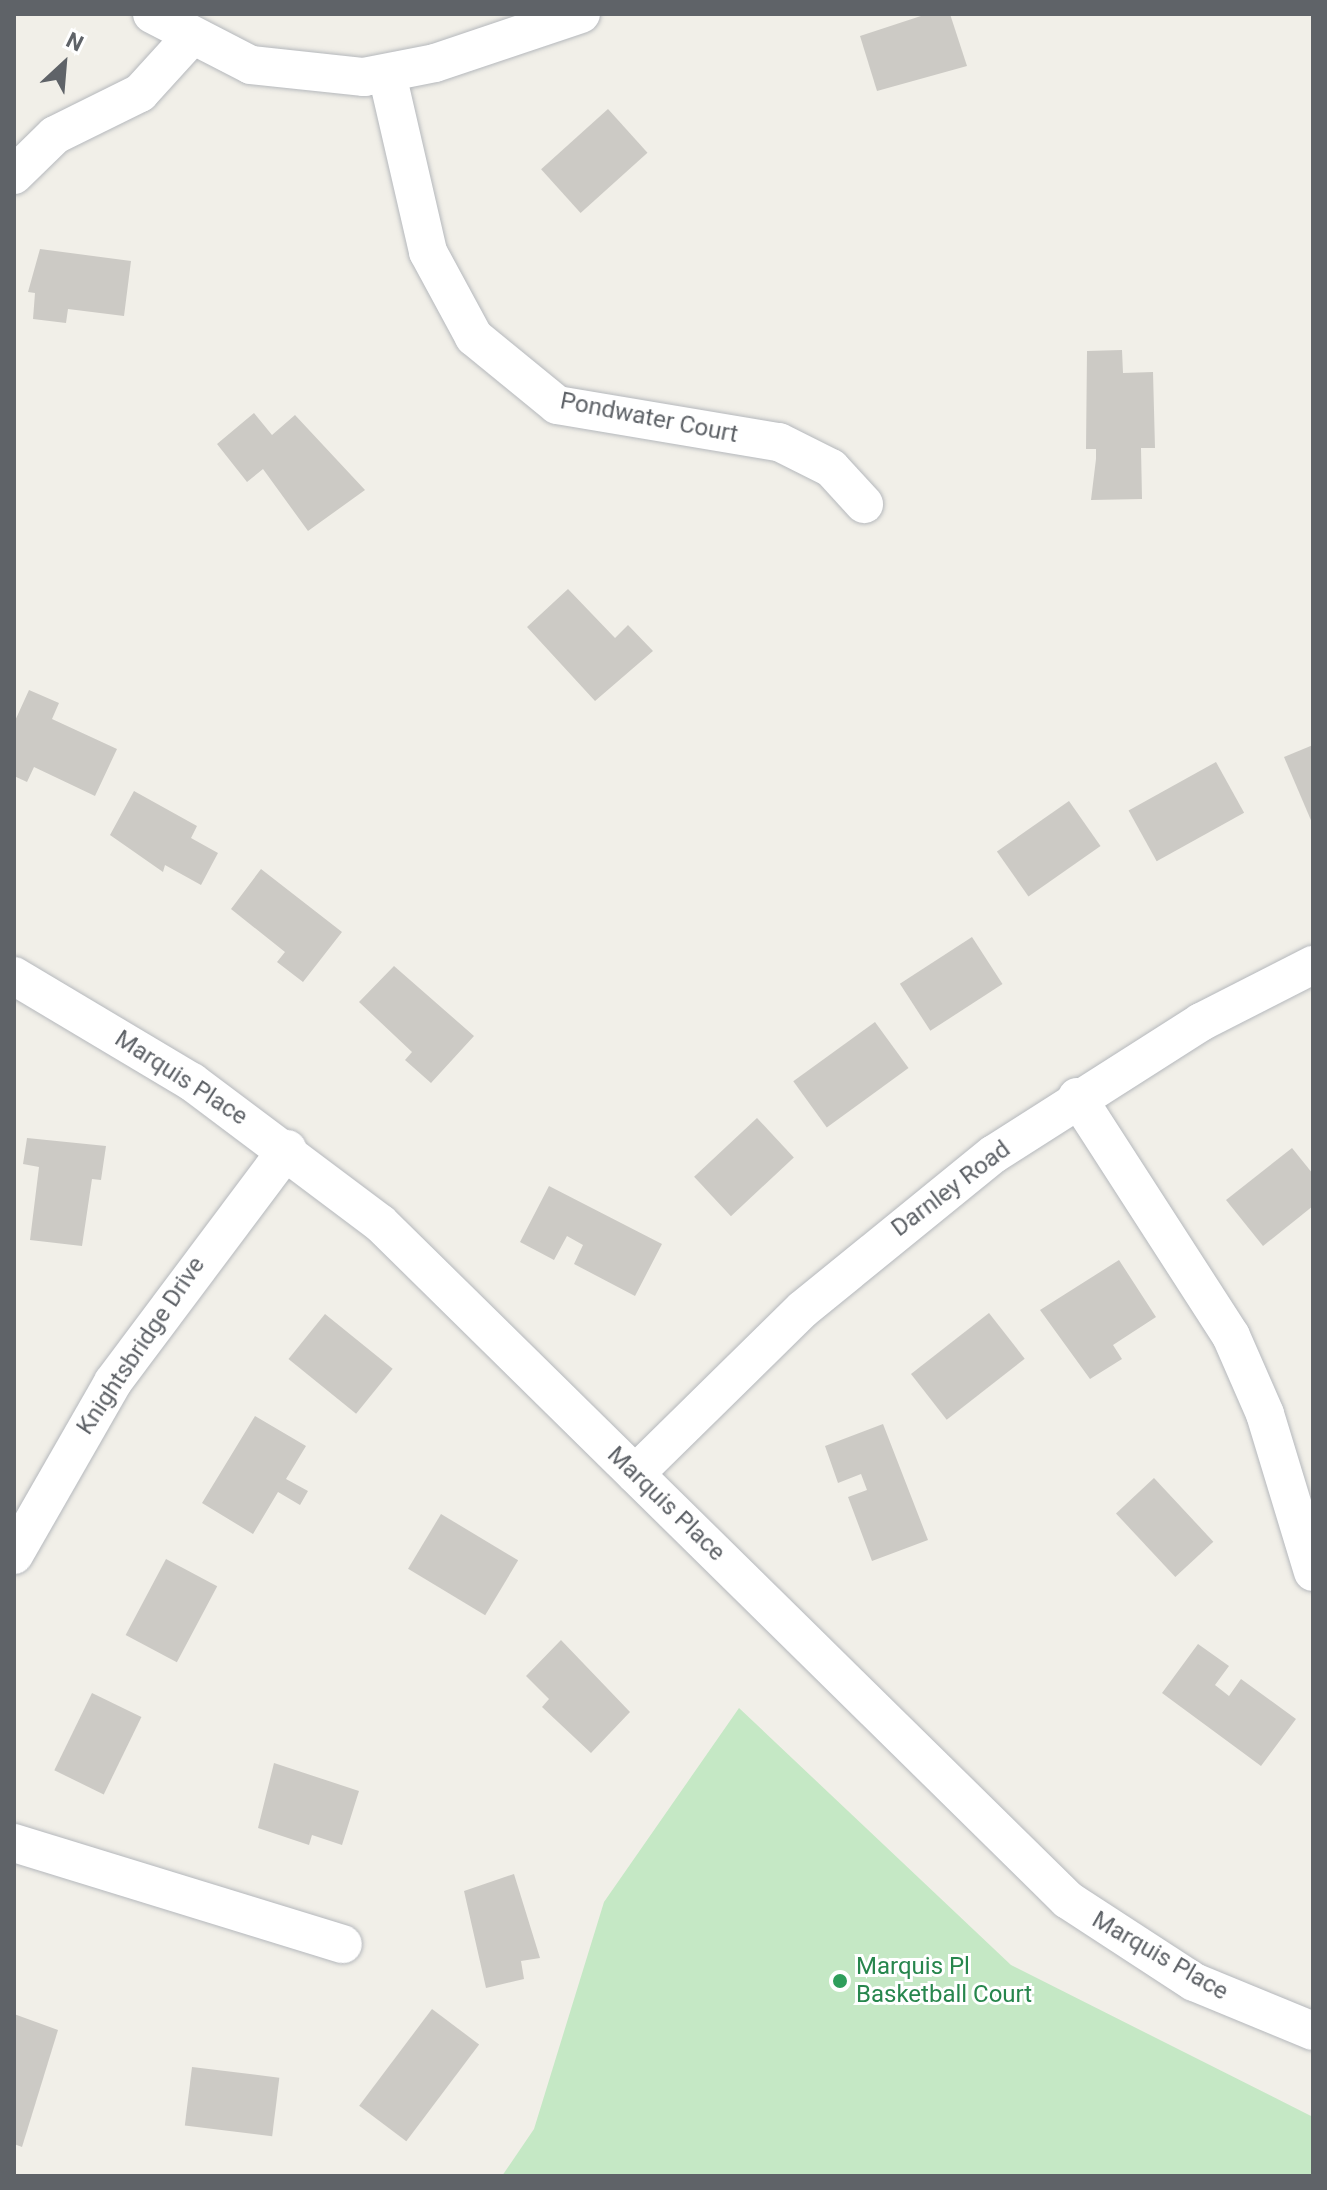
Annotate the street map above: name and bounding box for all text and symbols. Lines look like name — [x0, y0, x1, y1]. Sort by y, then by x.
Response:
north arrow — [24, 24, 104, 104]
text: N — [62, 27, 87, 57]
street label: Pondwater Court — [558, 387, 740, 449]
street label: Marquis Place — [109, 1024, 253, 1132]
street label: Darnley Road — [886, 1135, 1016, 1243]
street label: Knightsbridge Drive — [71, 1252, 211, 1440]
street label: Marquis Place — [601, 1441, 731, 1567]
street label: Marquis Place — [1087, 1905, 1233, 2007]
place label: Marquis Pl Basketball Court — [856, 1953, 1032, 2009]
marker: Marquis Pl Basketball Court — [831, 1972, 849, 1990]

